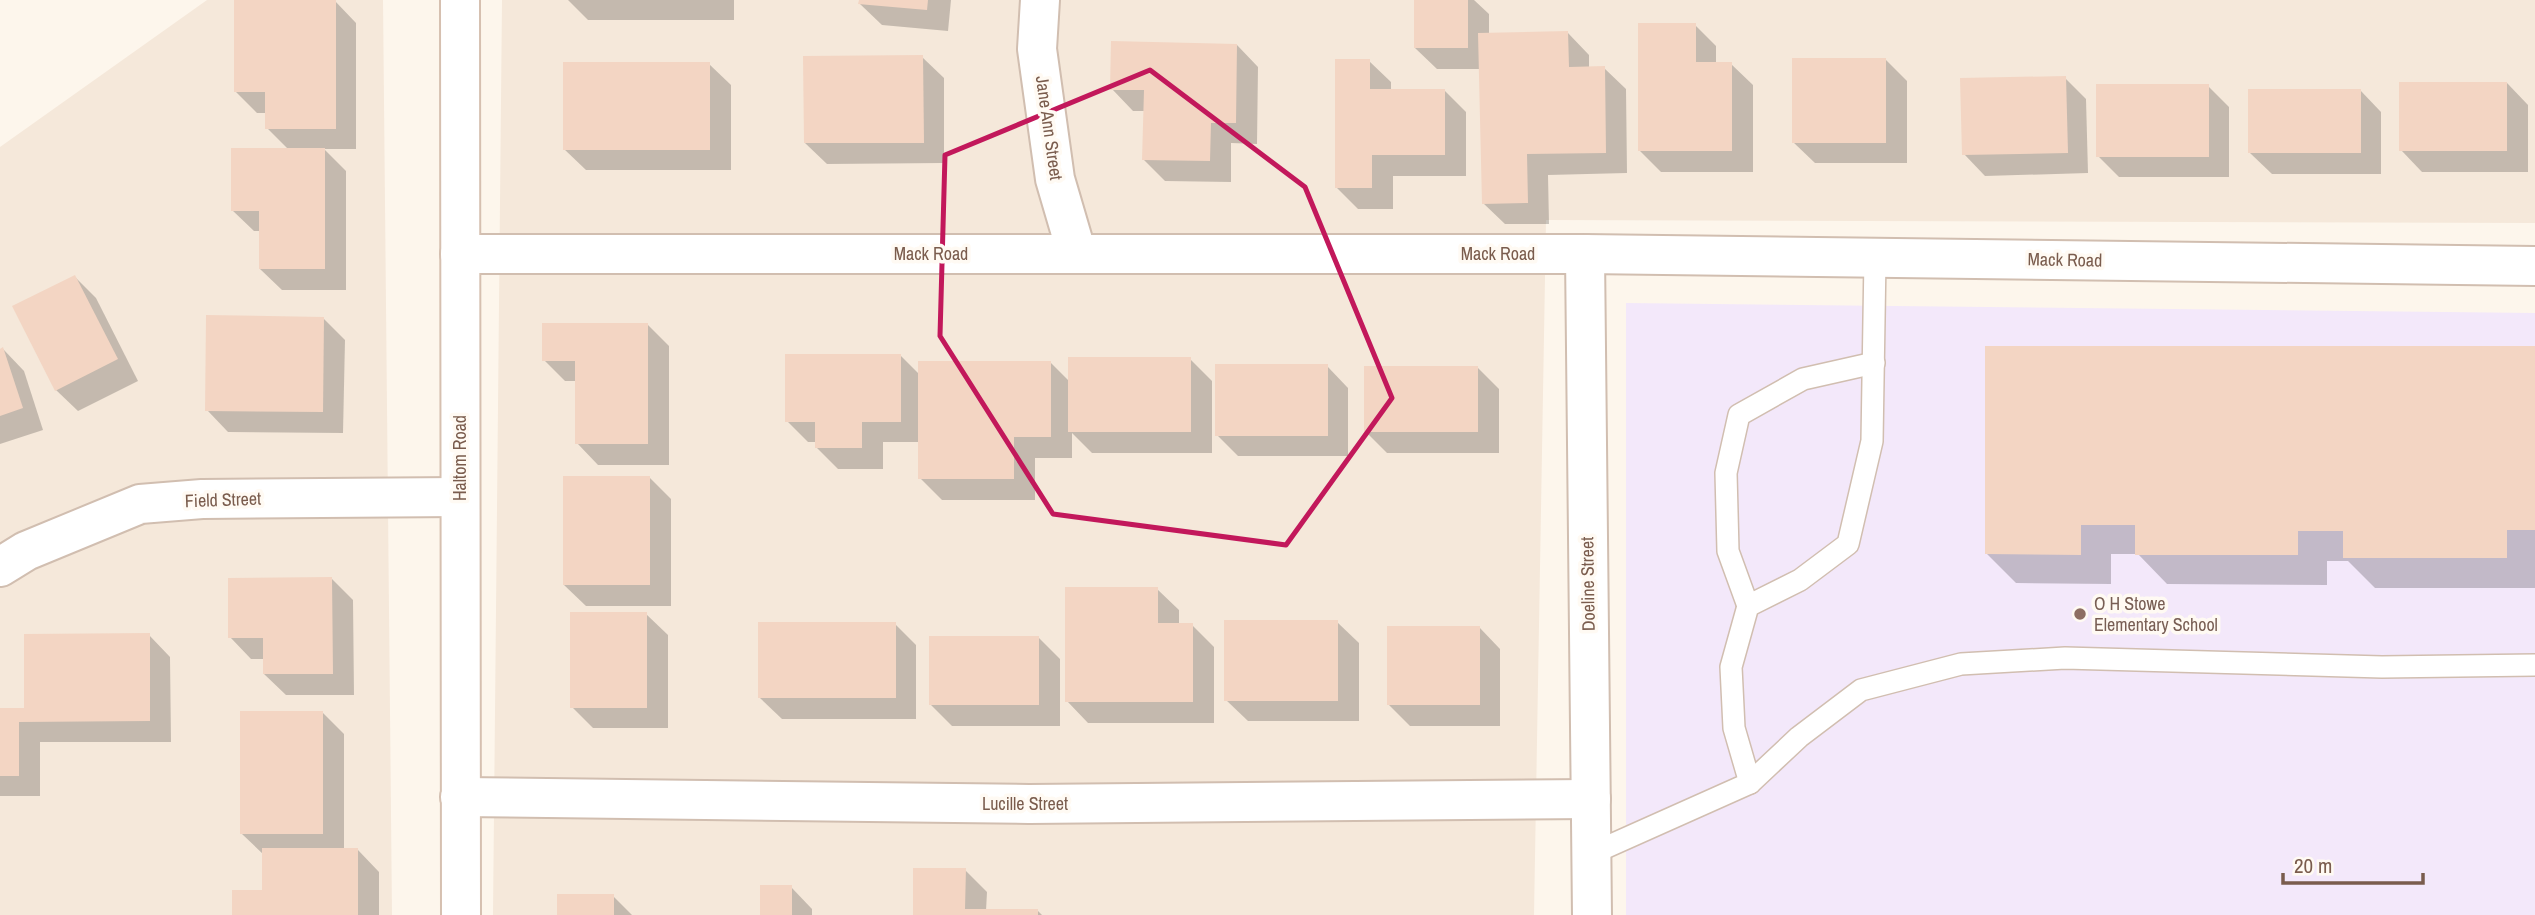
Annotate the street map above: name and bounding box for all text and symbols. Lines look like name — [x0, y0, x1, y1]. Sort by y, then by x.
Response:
street label: Jane Ann Street — [1030, 74, 1069, 182]
street label: Mack Road — [894, 241, 968, 266]
street label: Mack Road — [1461, 241, 1535, 266]
street label: Mack Road — [2027, 246, 2103, 273]
street label: Haltom Road — [447, 415, 472, 501]
street label: Field Street — [184, 486, 262, 513]
street label: Doeline Street — [1574, 537, 1601, 631]
place label: O H Stowe Elementary School — [2094, 591, 2218, 637]
marker: O H Stowe Elementary School — [2072, 606, 2088, 622]
street label: Lucille Street — [982, 791, 1068, 816]
scale bar — [2283, 842, 2423, 886]
text: 20 m — [2294, 851, 2332, 880]

